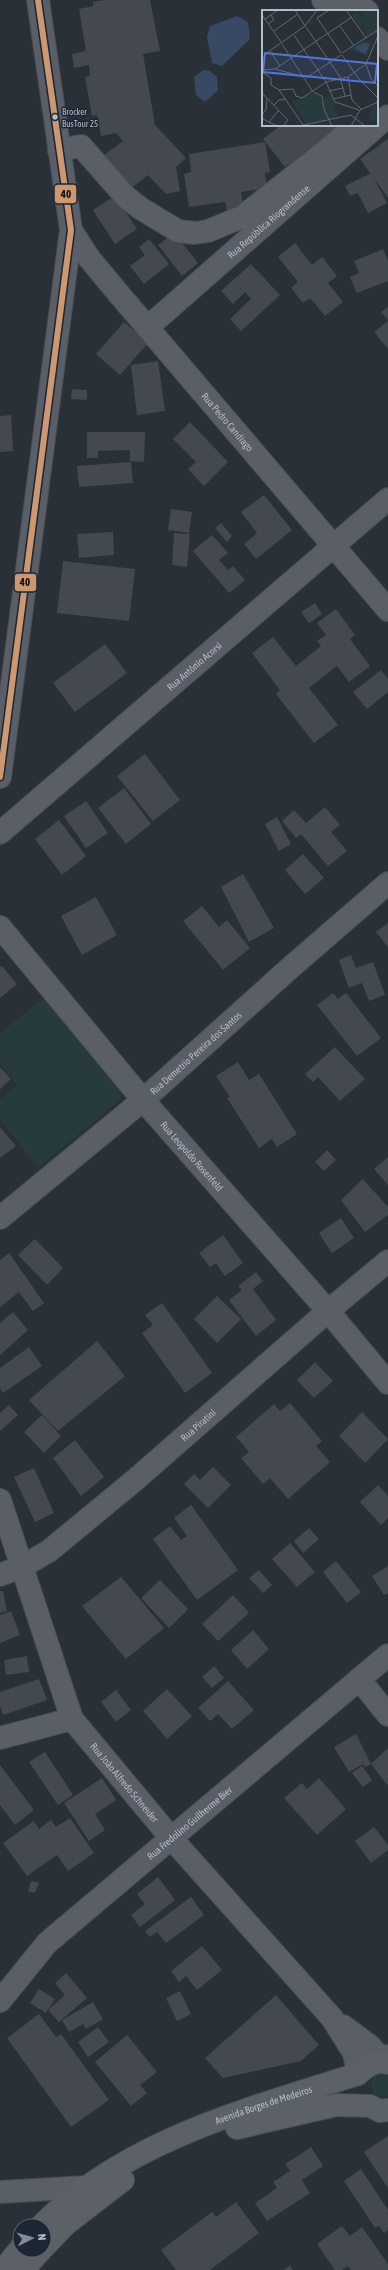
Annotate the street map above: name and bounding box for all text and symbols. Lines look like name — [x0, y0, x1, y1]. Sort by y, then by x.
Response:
inset map — [262, 10, 378, 126]
place label: Brocker BusTour 25 — [62, 107, 98, 129]
marker: Brocker BusTour 25 — [50, 112, 60, 122]
street label: Rua República Riograndense — [225, 182, 312, 260]
line badge: 40 — [54, 184, 77, 204]
text: 40 — [60, 188, 71, 200]
street label: Rua Pedro Candiago — [200, 390, 256, 454]
line badge: 40 — [14, 573, 37, 592]
text: 40 — [19, 576, 30, 588]
street label: Rua Antônio Acorsi — [164, 639, 224, 692]
street label: Rua Demetrio Pereira dos Santos — [148, 1009, 244, 1097]
street label: Rua Leopoldo Rosenfeld — [159, 1119, 226, 1193]
street label: Rua Piratini — [178, 1407, 218, 1443]
street label: Rua João Alfredo Schneider — [89, 1740, 162, 1825]
street label: Rua Fredolino Guilherme Bier — [145, 1783, 235, 1862]
street label: Avenida Borges de Medeiros — [213, 2083, 314, 2126]
north arrow — [12, 2218, 52, 2258]
text: N — [36, 2233, 48, 2241]

